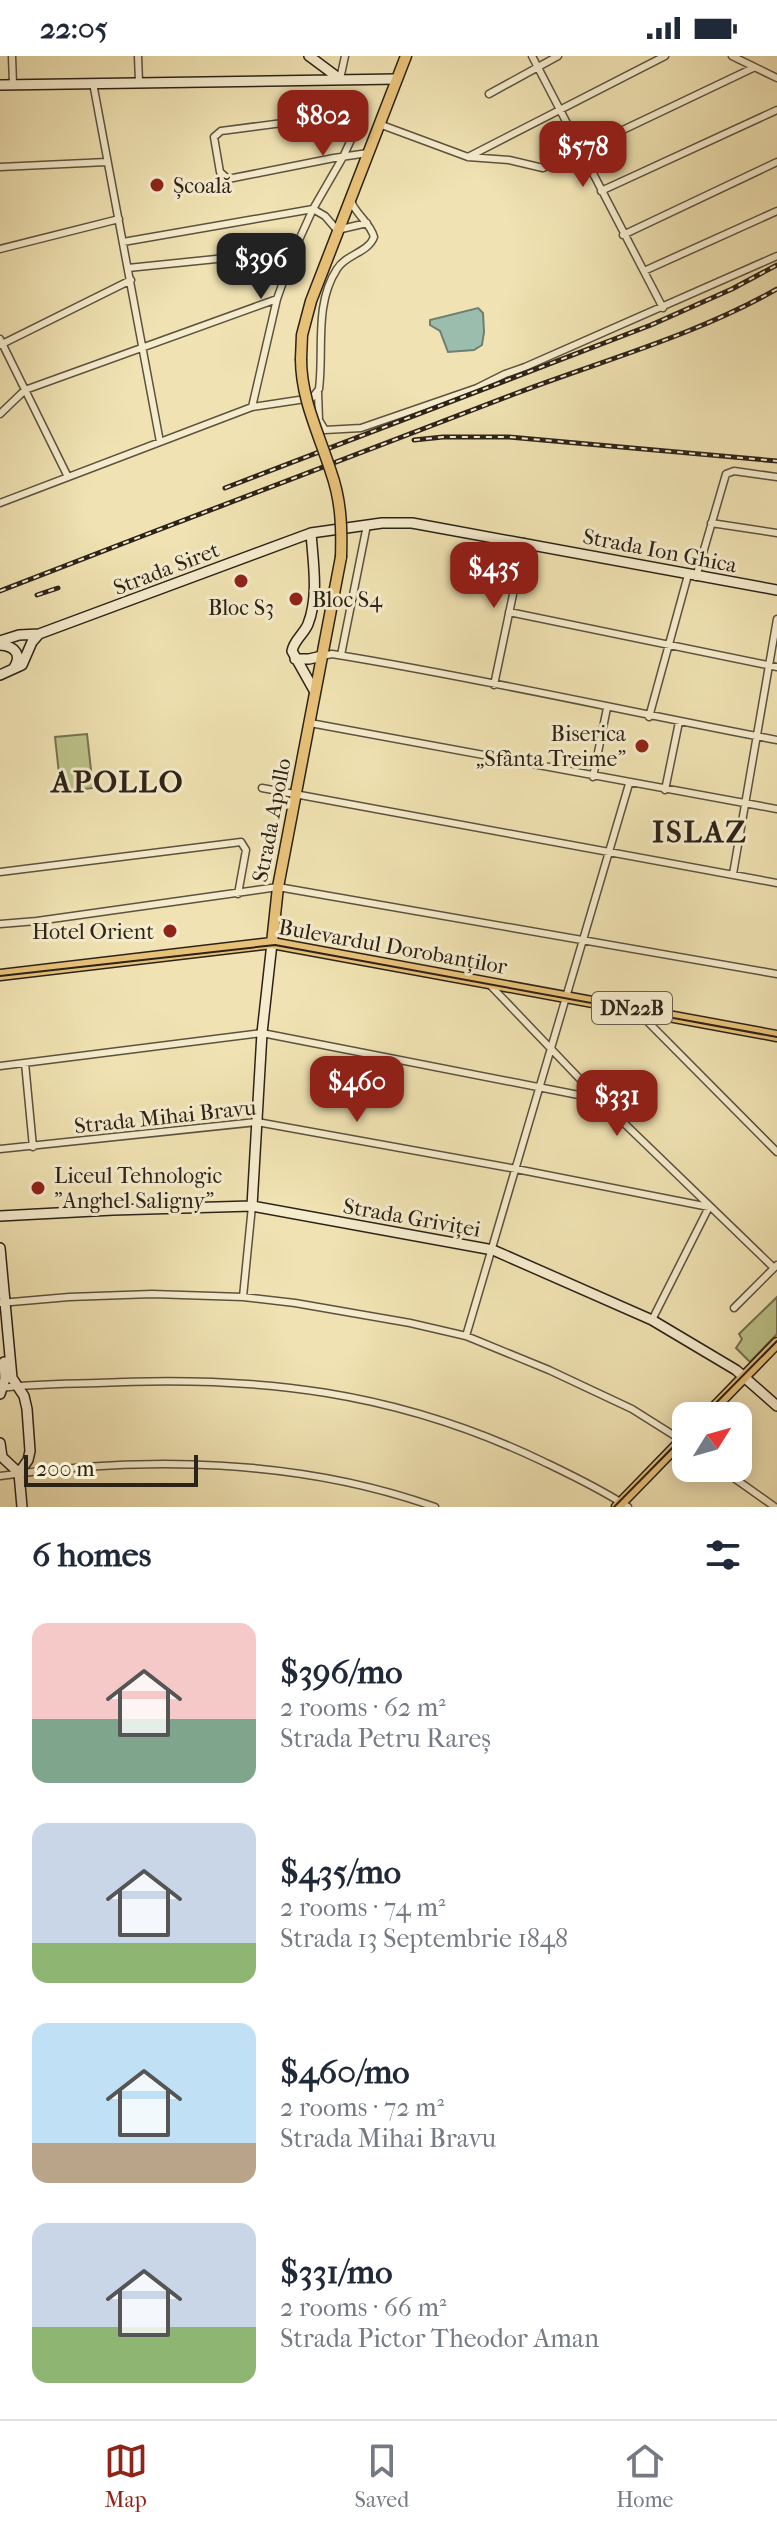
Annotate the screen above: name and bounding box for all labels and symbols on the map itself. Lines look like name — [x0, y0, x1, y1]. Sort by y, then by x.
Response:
pin: $802 — [276, 90, 370, 158]
pin: $578 — [536, 121, 630, 189]
place label: Școală — [173, 173, 232, 199]
marker: Școală — [148, 176, 166, 194]
pin: $396 — [214, 233, 308, 301]
street label: Strada Ion Ghica — [580, 523, 740, 579]
street label: Strada Siret — [110, 537, 223, 601]
pin: $435 — [447, 542, 541, 610]
marker: Bloc S3 — [232, 572, 250, 590]
place label: Bloc S4 — [312, 587, 383, 613]
marker: Bloc S4 — [287, 590, 305, 608]
place label: Bloc S3 — [208, 595, 274, 621]
place label: Biserica „Sfânta Treime" — [476, 721, 627, 772]
marker: Biserica „Sfânta Treime" — [633, 737, 651, 755]
street label: Strada Apollo — [247, 756, 297, 884]
district label: APOLLO — [50, 765, 184, 800]
district label: ISLAZ — [652, 815, 748, 850]
street label: Bulevardul Dorobanților — [276, 914, 510, 980]
place label: Hotel Orient — [32, 919, 154, 945]
marker: Hotel Orient — [161, 922, 179, 940]
road number: DN22B — [592, 992, 672, 1024]
pin: $460 — [310, 1056, 404, 1124]
pin: $331 — [570, 1070, 664, 1138]
street label: Strada Mihai Bravu — [73, 1094, 258, 1139]
place label: Liceul Tehnologic "Anghel Saligny" — [54, 1163, 222, 1214]
marker: Liceul Tehnologic "Anghel Saligny" — [29, 1179, 47, 1197]
street label: Strada Griviței — [341, 1193, 483, 1243]
north arrow — [672, 1402, 752, 1482]
scale bar — [24, 1451, 198, 1487]

